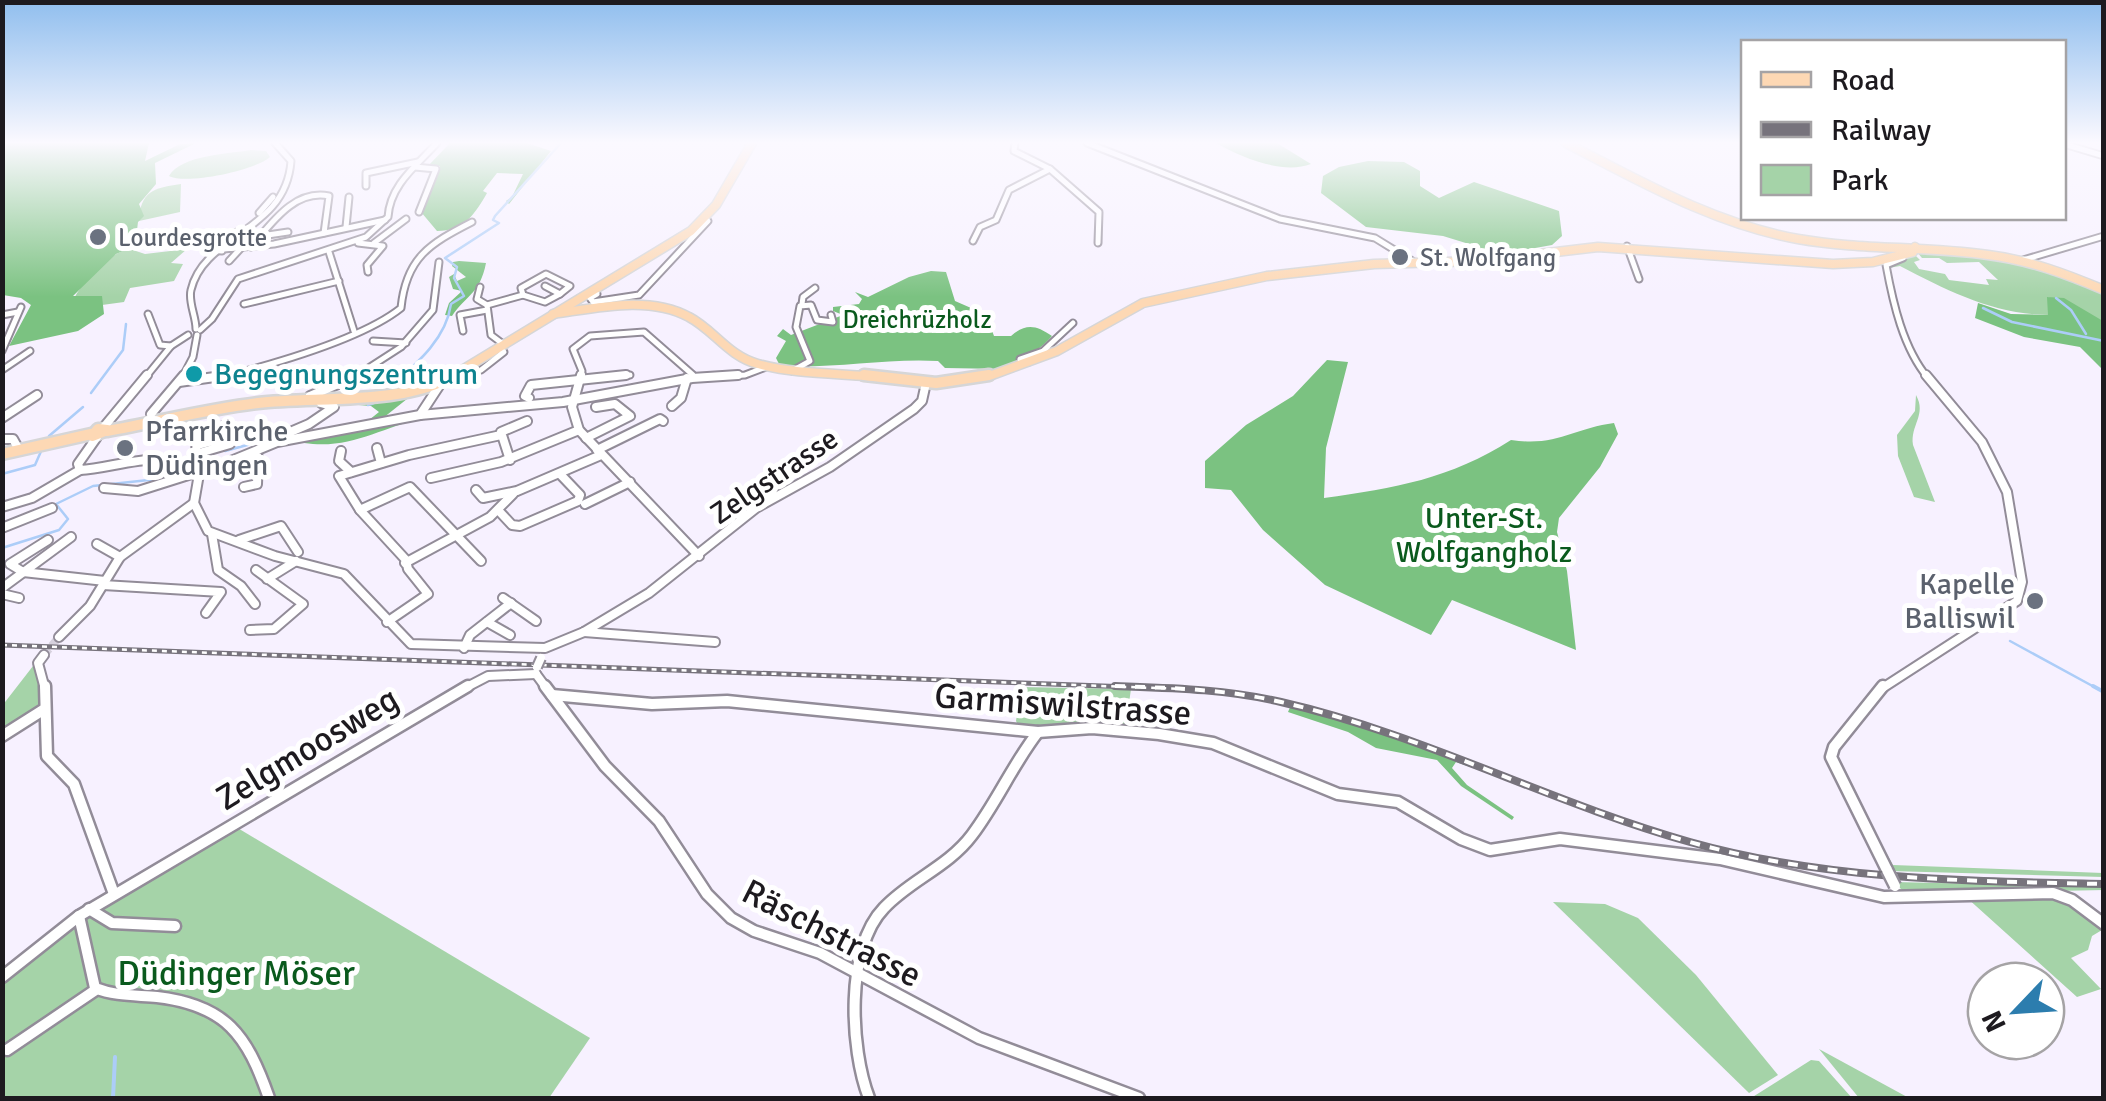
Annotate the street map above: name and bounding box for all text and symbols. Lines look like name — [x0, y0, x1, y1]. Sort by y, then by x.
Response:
legend — [1741, 40, 2066, 220]
text: Road — [1831, 62, 1895, 99]
text: Railway — [1831, 112, 1931, 149]
text: Park — [1831, 162, 1889, 199]
place label: Lourdesgrotte — [118, 222, 267, 253]
marker: Lourdesgrotte — [87, 226, 109, 248]
place label: St. Wolfgang — [1420, 242, 1556, 273]
marker: St. Wolfgang — [1389, 246, 1411, 268]
park label: Dreichrüzholz — [842, 304, 992, 335]
place label: Begegnungszentrum — [214, 356, 478, 393]
marker: Begegnungszentrum — [183, 363, 205, 385]
place label: Pfarrkirche Düdingen — [145, 413, 289, 484]
street label: Zelgstrasse — [703, 420, 845, 533]
marker: Pfarrkirche Düdingen — [114, 437, 136, 459]
park label: Unter-St. Wolfgangholz — [1396, 500, 1572, 571]
place label: Kapelle Balliswil — [1904, 566, 2015, 637]
marker: Kapelle Balliswil — [2024, 590, 2046, 612]
street label: Garmiswilstrasse — [933, 674, 1193, 735]
street label: Zelgmoosweg — [208, 677, 406, 820]
street label: Räschstrasse — [735, 870, 929, 997]
park label: Düdinger Möser — [117, 952, 355, 995]
north arrow — [1966, 961, 2066, 1061]
text: N — [1975, 1005, 2014, 1037]

